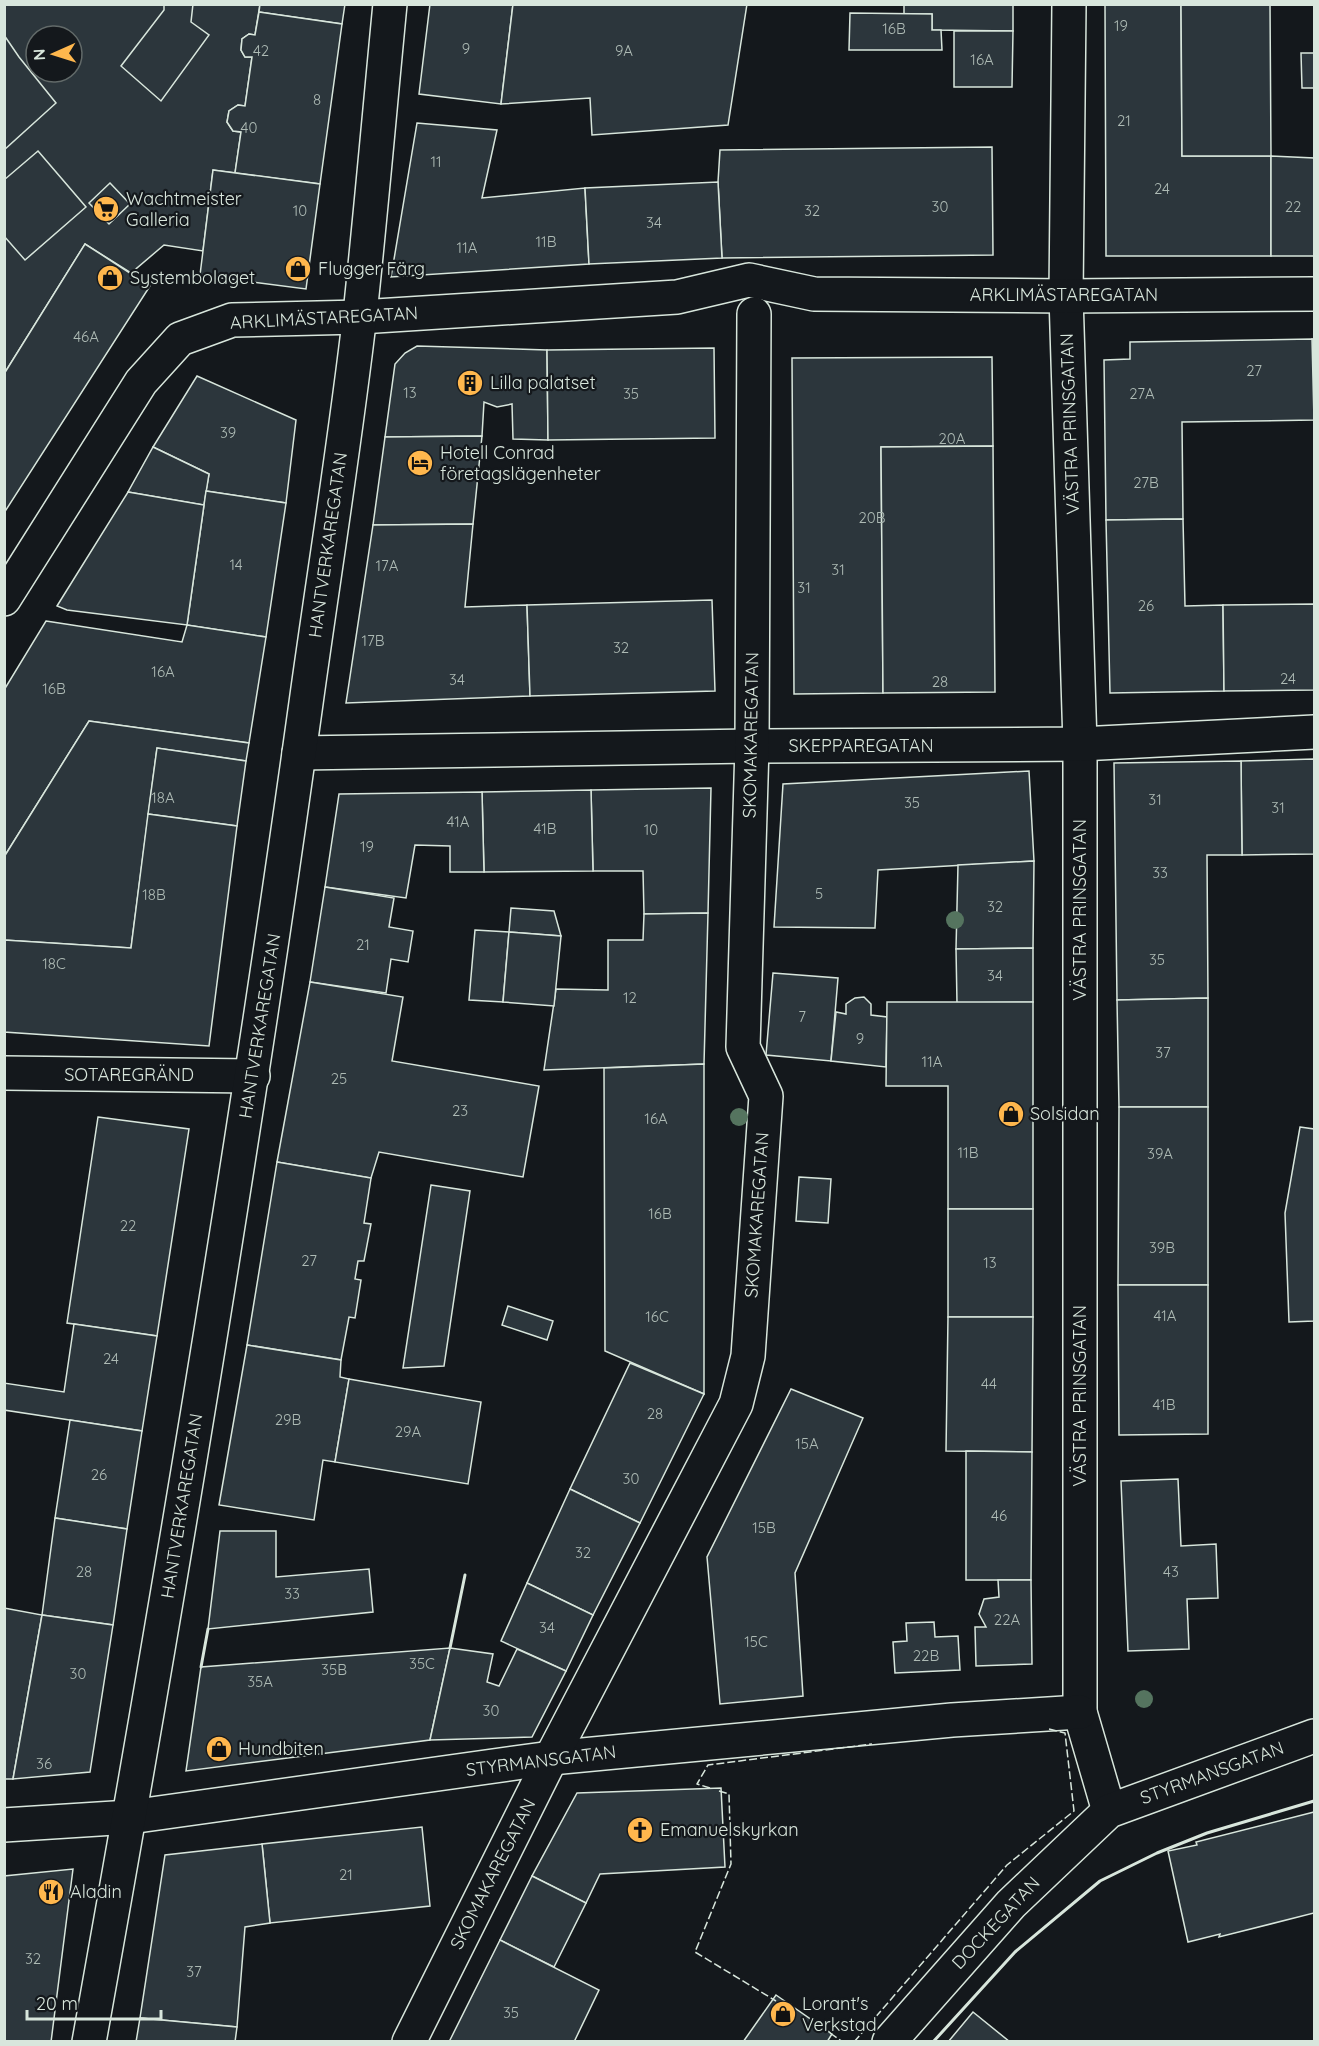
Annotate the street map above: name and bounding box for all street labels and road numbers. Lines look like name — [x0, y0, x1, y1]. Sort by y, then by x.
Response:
street label: ARKLIMÄSTAREGATAN — [970, 283, 1158, 306]
street label: ARKLIMÄSTAREGATAN — [229, 301, 419, 334]
street label: VÄSTRA PRINSGATAN — [1055, 333, 1084, 515]
street label: HANTVERKAREGATAN — [303, 451, 352, 639]
street label: SKOMAKAREGATAN — [738, 652, 763, 818]
street label: SKEPPAREGATAN — [788, 734, 934, 757]
street label: VÄSTRA PRINSGATAN — [1068, 819, 1091, 1001]
street label: HANTVERKAREGATAN — [234, 932, 285, 1120]
street label: SOTAREGRÄND — [64, 1063, 194, 1086]
street label: SKOMAKAREGATAN — [739, 1131, 774, 1299]
street label: VÄSTRA PRINSGATAN — [1068, 1305, 1091, 1487]
street label: HANTVERKAREGATAN — [156, 1412, 207, 1600]
street label: STYRMANSGATAN — [1137, 1736, 1287, 1809]
street label: STYRMANSGATAN — [465, 1740, 617, 1781]
street label: SKOMAKAREGATAN — [445, 1795, 541, 1953]
street label: DOCKEGATAN — [947, 1871, 1045, 1974]

